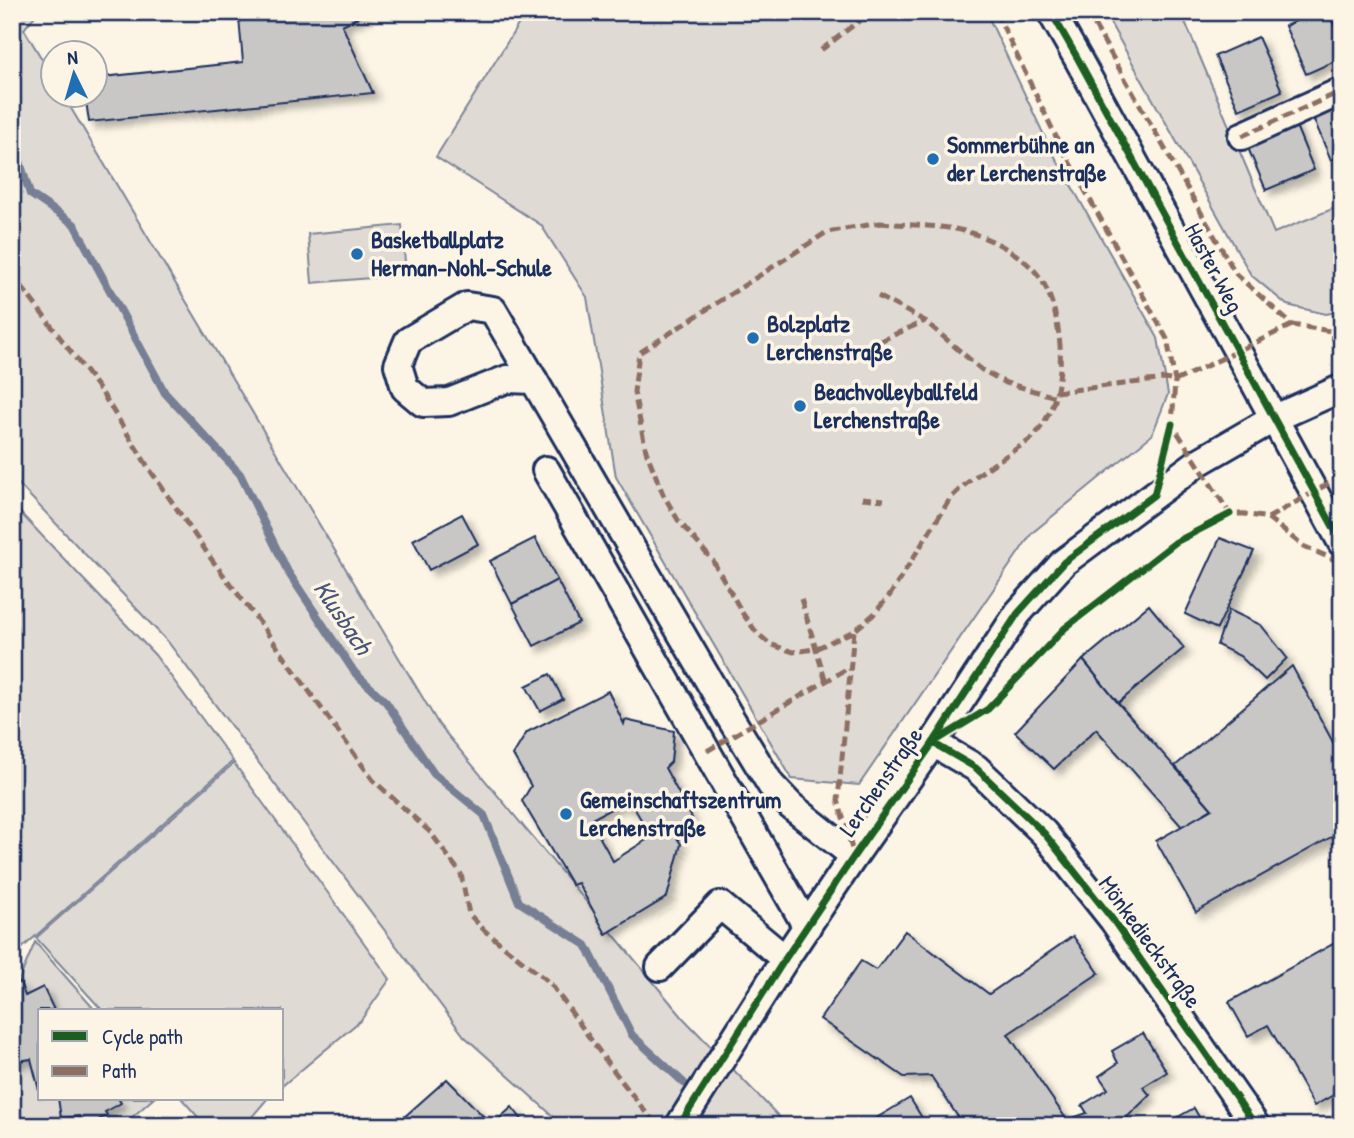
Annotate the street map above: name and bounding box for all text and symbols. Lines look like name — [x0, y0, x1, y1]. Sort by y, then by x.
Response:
north arrow — [38, 38, 108, 108]
text: N — [66, 44, 79, 70]
place label: Sommerbühne an der Lerchenstraße — [947, 128, 1107, 189]
marker: Sommerbühne an der Lerchenstraße — [925, 151, 941, 167]
street label: Haster Weg — [1178, 217, 1252, 318]
place label: Basketballplatz Herman-Nohl-Schule — [371, 223, 552, 283]
marker: Basketballplatz Herman-Nohl-Schule — [349, 246, 365, 262]
place label: Bolzplatz Lerchenstraße — [767, 307, 893, 368]
marker: Bolzplatz Lerchenstraße — [745, 330, 761, 346]
place label: Beachvolleyballfeld Lerchenstraße — [814, 375, 978, 436]
marker: Beachvolleyballfeld Lerchenstraße — [792, 398, 808, 414]
water label: Klusbach — [306, 573, 382, 663]
street label: Lerchenstraße — [831, 720, 930, 842]
place label: Gemeinschaftszentrum Lerchenstraße — [580, 783, 781, 844]
marker: Gemeinschaftszentrum Lerchenstraße — [558, 806, 574, 822]
street label: Mönkedieckstraße — [1092, 869, 1210, 1014]
legend — [38, 1009, 284, 1100]
text: Cycle path — [102, 1022, 183, 1051]
text: Path — [102, 1056, 137, 1085]

